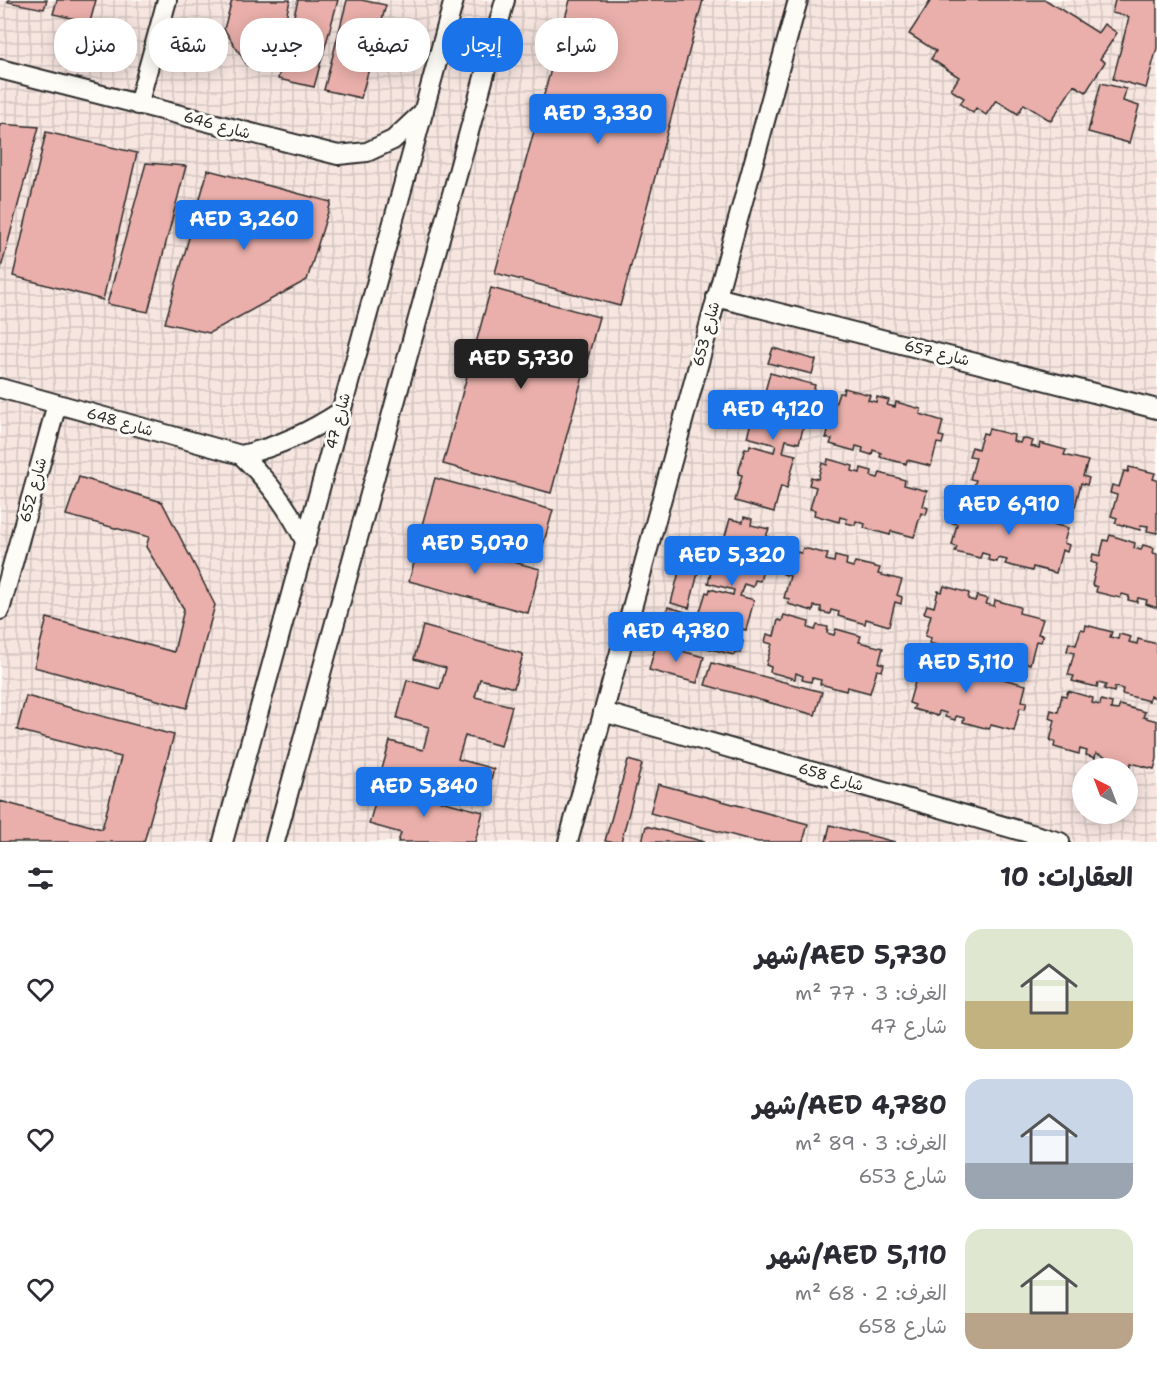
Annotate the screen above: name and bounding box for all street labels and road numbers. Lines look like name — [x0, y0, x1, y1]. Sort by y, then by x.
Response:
street label: شارع 646 — [181, 107, 253, 143]
street label: شارع 653 — [688, 299, 724, 369]
street label: شارع 657 — [902, 335, 972, 371]
street label: شارع 47 — [321, 391, 355, 451]
street label: شارع 648 — [84, 403, 156, 441]
street label: شارع 652 — [15, 455, 51, 525]
street label: شارع 658 — [796, 758, 866, 796]

